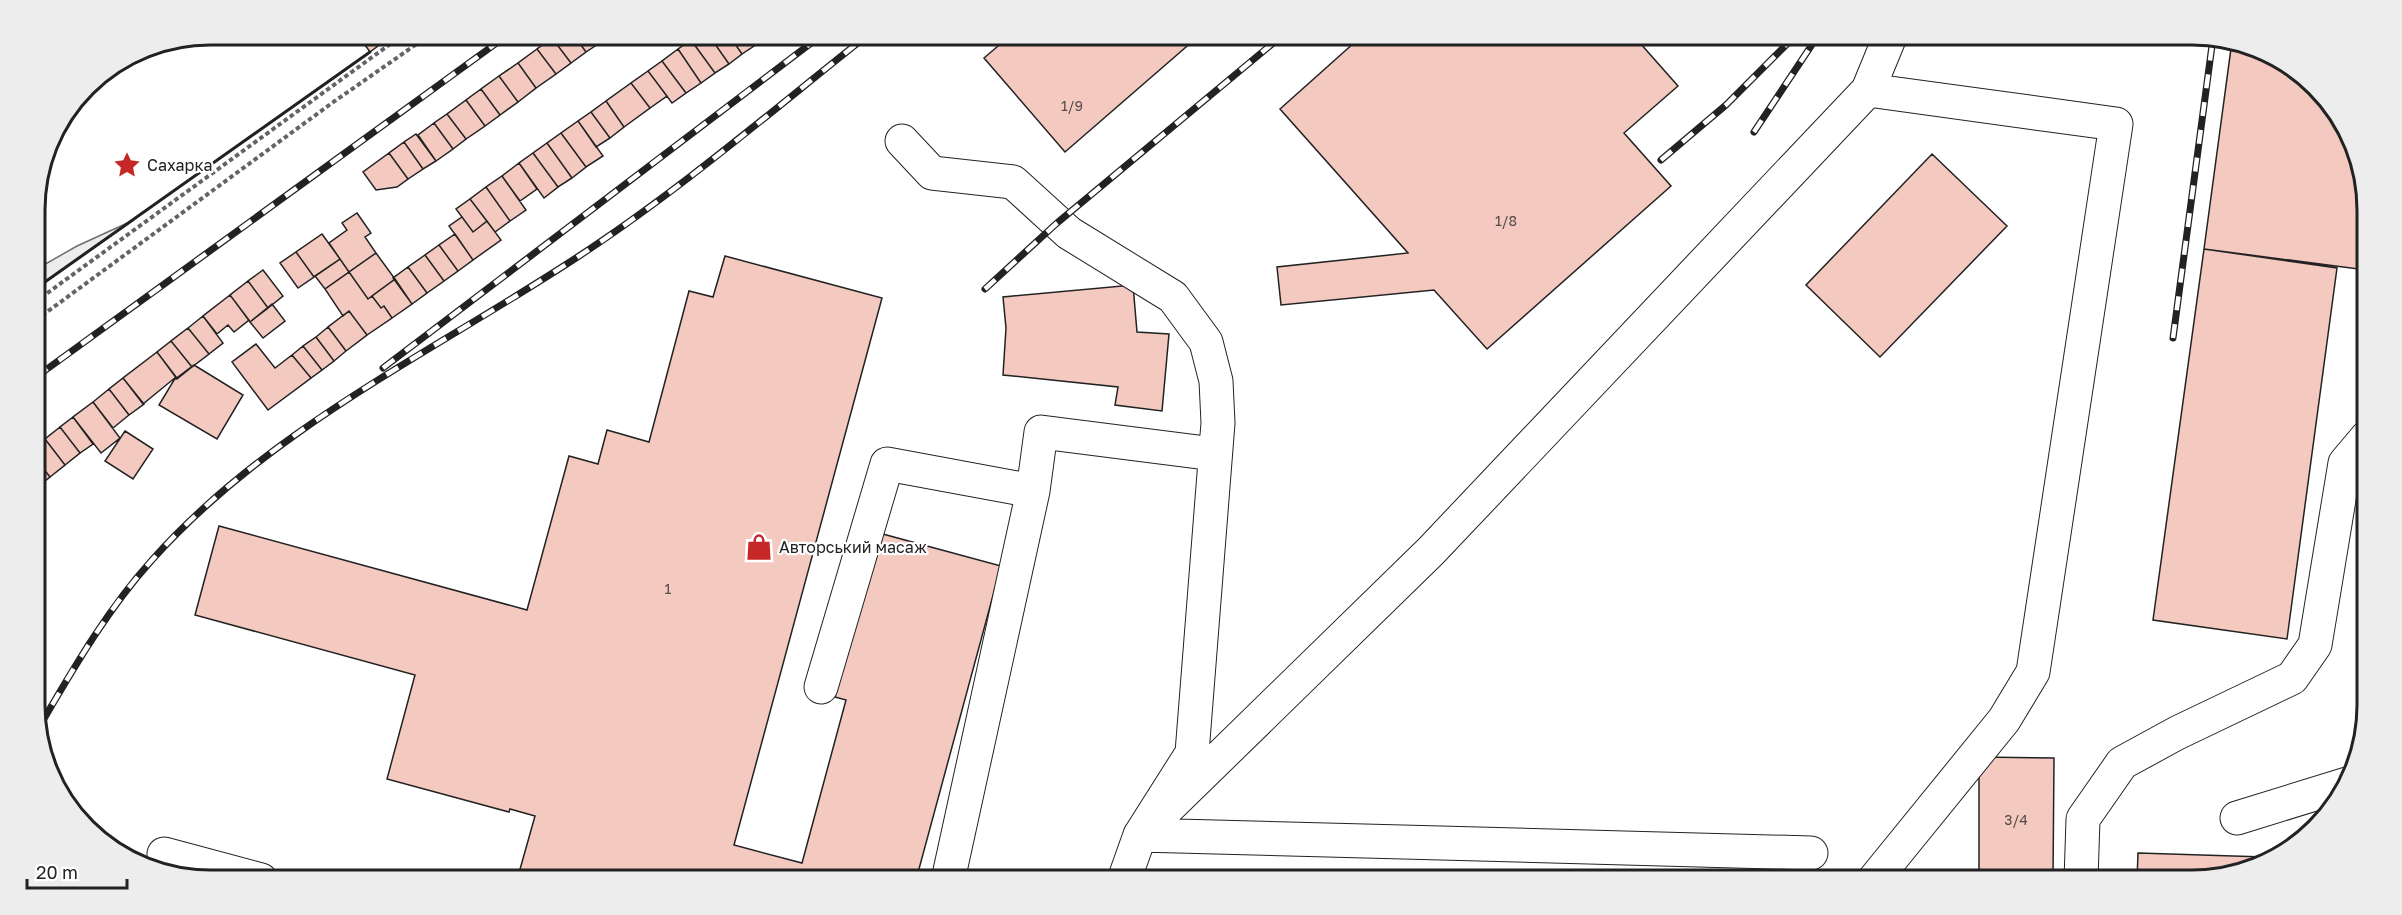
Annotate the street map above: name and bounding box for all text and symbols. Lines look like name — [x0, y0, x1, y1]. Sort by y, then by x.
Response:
house number: 1/9 — [1061, 97, 1083, 114]
place icon: Сахарка — [112, 150, 142, 180]
place label: Сахарка — [147, 155, 213, 175]
house number: 1/8 — [1495, 212, 1517, 229]
shop icon: Авторський масаж — [744, 532, 774, 562]
place label: Авторський масаж — [779, 537, 927, 557]
house number: 1 — [665, 580, 672, 597]
house number: 3/4 — [2004, 811, 2028, 828]
scale bar — [27, 852, 128, 890]
text: 20 m — [36, 861, 78, 883]

